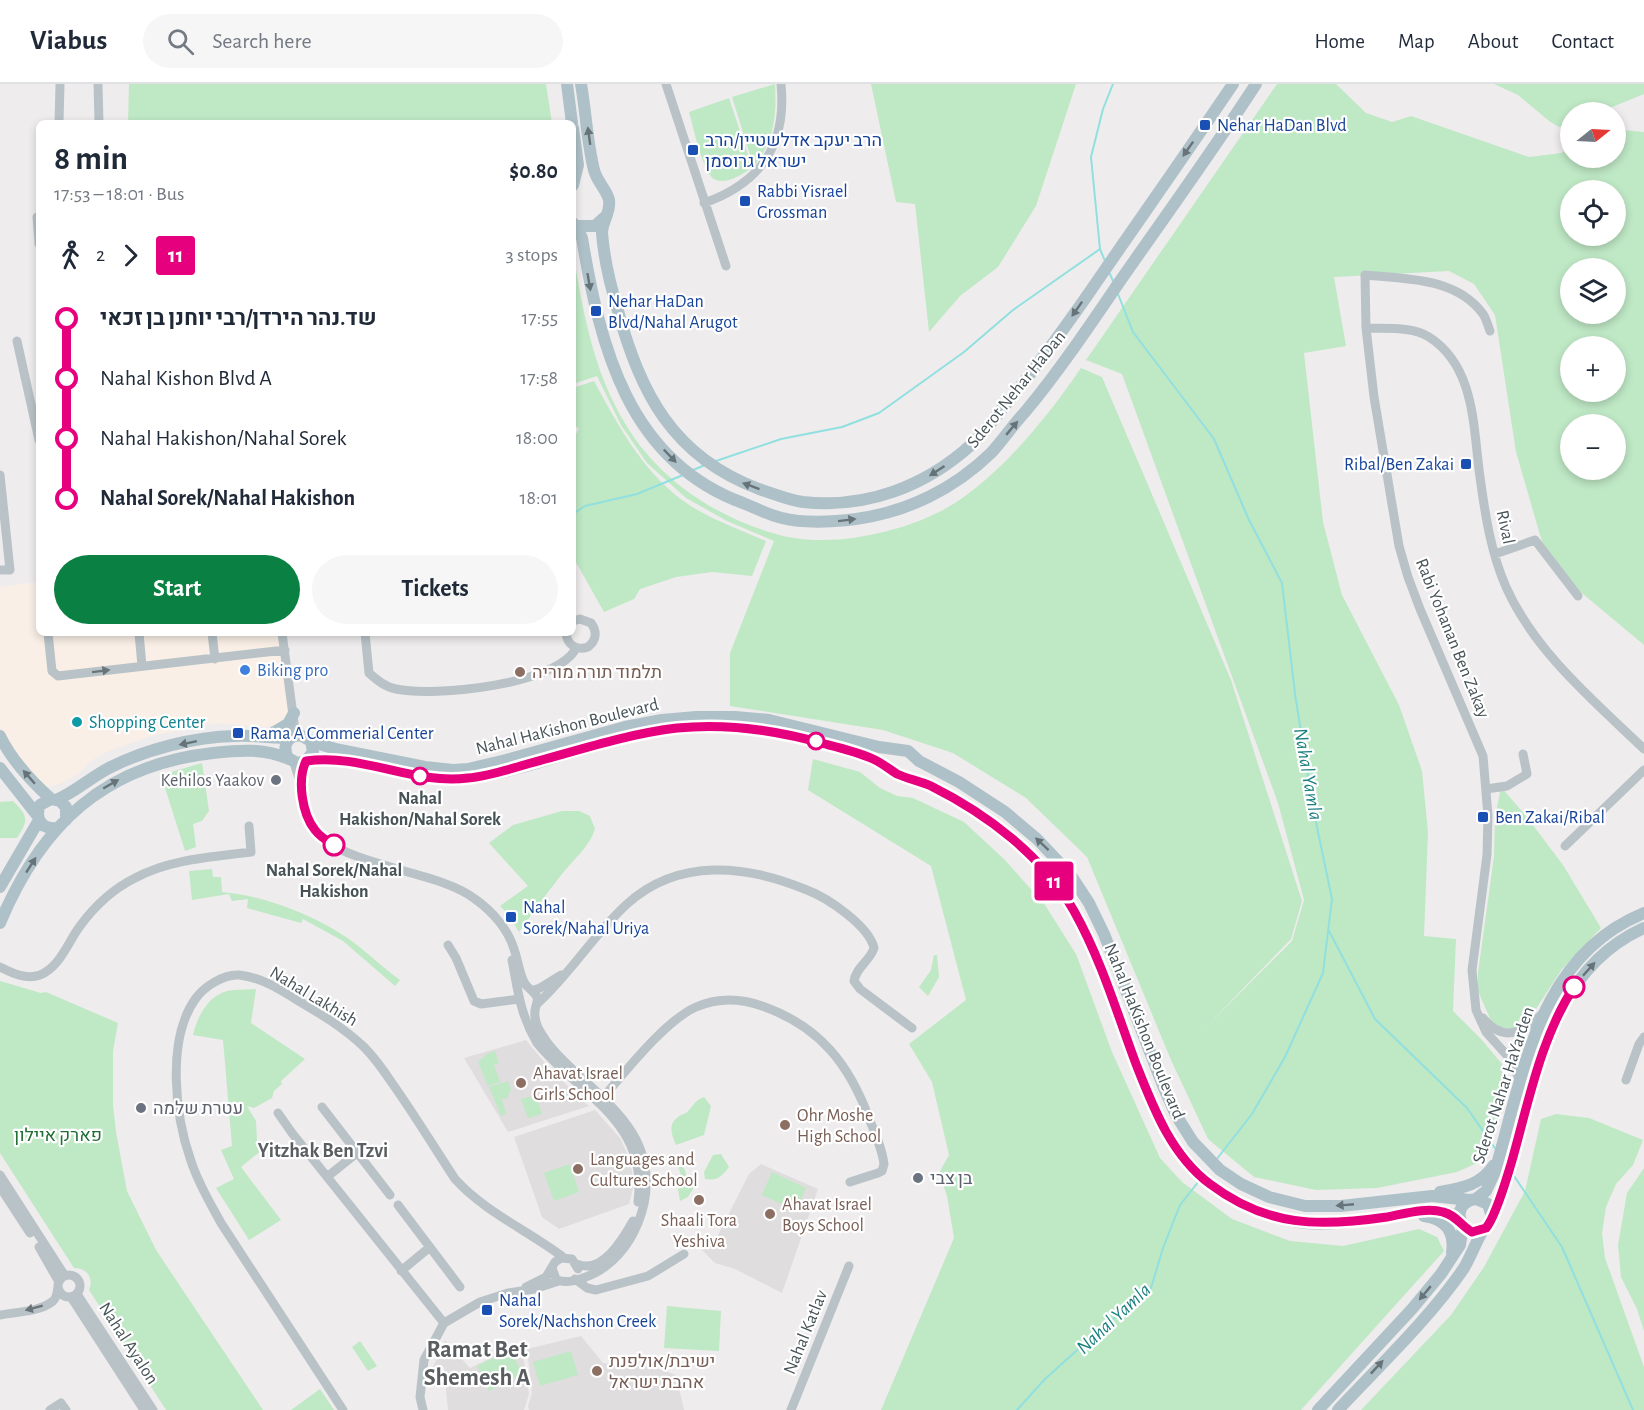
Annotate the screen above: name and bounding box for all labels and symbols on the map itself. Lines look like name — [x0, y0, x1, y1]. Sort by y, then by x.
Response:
north arrow — [1560, 102, 1626, 168]
place label: Nehar HaDan Blvd — [1217, 117, 1347, 135]
marker: Nehar HaDan Blvd — [1198, 118, 1212, 132]
one-way arrow — [584, 126, 593, 145]
place label: הרב יעקב אדלשטיין/הרב ישראל גרוסמן — [705, 132, 882, 171]
one-way arrow — [1182, 140, 1194, 156]
marker: הרב יעקב אדלשטיין/הרב ישראל גרוסמן — [686, 143, 700, 157]
place label: Rabbi Yisrael Grossman — [757, 183, 848, 222]
marker: Rabbi Yisrael Grossman — [738, 194, 752, 208]
one-way arrow — [585, 273, 594, 292]
place label: Nehar HaDan Blvd/Nahal Arugot — [608, 293, 738, 332]
one-way arrow — [1072, 301, 1083, 317]
marker: Nehar HaDan Blvd/Nahal Arugot — [589, 304, 603, 318]
street label: Sderot Nehar HaDan — [964, 328, 1069, 452]
one-way arrow — [1005, 420, 1017, 435]
one-way arrow — [662, 449, 676, 463]
place label: Ribal/Ben Zakai — [1344, 456, 1454, 474]
marker: Ribal/Ben Zakai — [1459, 457, 1473, 471]
one-way arrow — [929, 466, 945, 477]
one-way arrow — [742, 480, 760, 490]
street label: Rival — [1493, 509, 1517, 546]
one-way arrow — [837, 515, 856, 525]
street label: Rabi Yohanan Ben Zakay — [1412, 556, 1492, 721]
place label: Biking pro — [257, 662, 328, 680]
marker: Biking pro — [238, 663, 252, 677]
place label: תלמוד תורה מוריה — [532, 664, 662, 682]
marker: תלמוד תורה מוריה — [513, 665, 527, 679]
one-way arrow — [92, 666, 111, 676]
street label: Nahal HaKishon Boulevard — [474, 696, 660, 758]
place label: Shopping Center — [89, 714, 206, 732]
marker: Shopping Center — [70, 715, 84, 729]
place label: Rama A Commerial Center — [250, 725, 434, 743]
marker: Rama A Commerial Center — [231, 726, 245, 740]
water label: Nahal Yamla — [1290, 727, 1326, 822]
unlabelled marker — [807, 732, 825, 750]
one-way arrow — [178, 739, 197, 748]
marker: Nahal Hakishon/Nahal Sorek — [411, 767, 429, 785]
one-way arrow — [23, 770, 36, 785]
place label: Kehilos Yaakov — [161, 772, 264, 790]
marker: Kehilos Yaakov — [269, 773, 283, 787]
one-way arrow — [103, 779, 120, 789]
place label: Nahal Hakishon/Nahal Sorek — [339, 790, 501, 829]
place label: Ben Zakai/Ribal — [1495, 809, 1605, 827]
marker: Ben Zakai/Ribal — [1476, 810, 1490, 824]
marker: Nahal Sorek/Nahal Hakishon — [323, 834, 345, 856]
one-way arrow — [1036, 837, 1050, 851]
one-way arrow — [25, 857, 36, 873]
place label: Nahal Sorek/Nahal Hakishon — [266, 862, 402, 901]
line badge: 11 — [1027, 862, 1081, 900]
place label: Nahal Sorek/Nahal Uriya — [523, 899, 649, 938]
marker: Nahal Sorek/Nahal Uriya — [504, 910, 518, 924]
street label: Nahal HaKishon Boulevard — [1101, 941, 1188, 1122]
one-way arrow — [1582, 961, 1596, 976]
street label: Nahal Lakhish — [266, 964, 361, 1030]
unlabelled marker — [1563, 976, 1585, 998]
street label: Sderot Nahar HaYarden — [1470, 1005, 1538, 1166]
place label: Ahavat Israel Girls School — [533, 1065, 623, 1104]
marker: Ahavat Israel Girls School — [514, 1076, 528, 1090]
place label: עטרת שלמה — [153, 1100, 243, 1118]
marker: עטרת שלמה — [134, 1101, 148, 1115]
place label: Ohr Moshe High School — [797, 1107, 881, 1146]
marker: Ohr Moshe High School — [778, 1118, 792, 1132]
park label: פארק איילון — [14, 1127, 102, 1145]
district label: Yitzhak Ben Tzvi — [258, 1141, 388, 1161]
place label: Languages and Cultures School — [590, 1151, 698, 1190]
marker: Languages and Cultures School — [571, 1162, 585, 1176]
place label: בן צבי — [930, 1170, 973, 1188]
marker: בן צבי — [911, 1171, 925, 1185]
marker: Shaali Tora Yeshiva — [692, 1193, 706, 1207]
place label: Ahavat Israel Boys School — [782, 1196, 872, 1235]
one-way arrow — [1336, 1200, 1355, 1210]
marker: Ahavat Israel Boys School — [763, 1207, 777, 1221]
place label: Shaali Tora Yeshiva — [661, 1212, 737, 1251]
water label: Nahal Yamla — [1073, 1280, 1155, 1358]
one-way arrow — [1419, 1285, 1432, 1300]
street label: Nahal Katlav — [781, 1287, 831, 1377]
place label: Nahal Sorek/Nachshon Creek — [499, 1292, 657, 1331]
street label: Nahal Ayalon — [95, 1299, 161, 1388]
marker: Nahal Sorek/Nachshon Creek — [480, 1303, 494, 1317]
one-way arrow — [25, 1304, 43, 1313]
district label: Ramat Bet Shemesh A — [424, 1338, 531, 1390]
place label: ישיבת/אולפנת אהבת ישראל — [609, 1353, 715, 1392]
one-way arrow — [1370, 1360, 1384, 1374]
marker: ישיבת/אולפנת אהבת ישראל — [590, 1364, 604, 1378]

